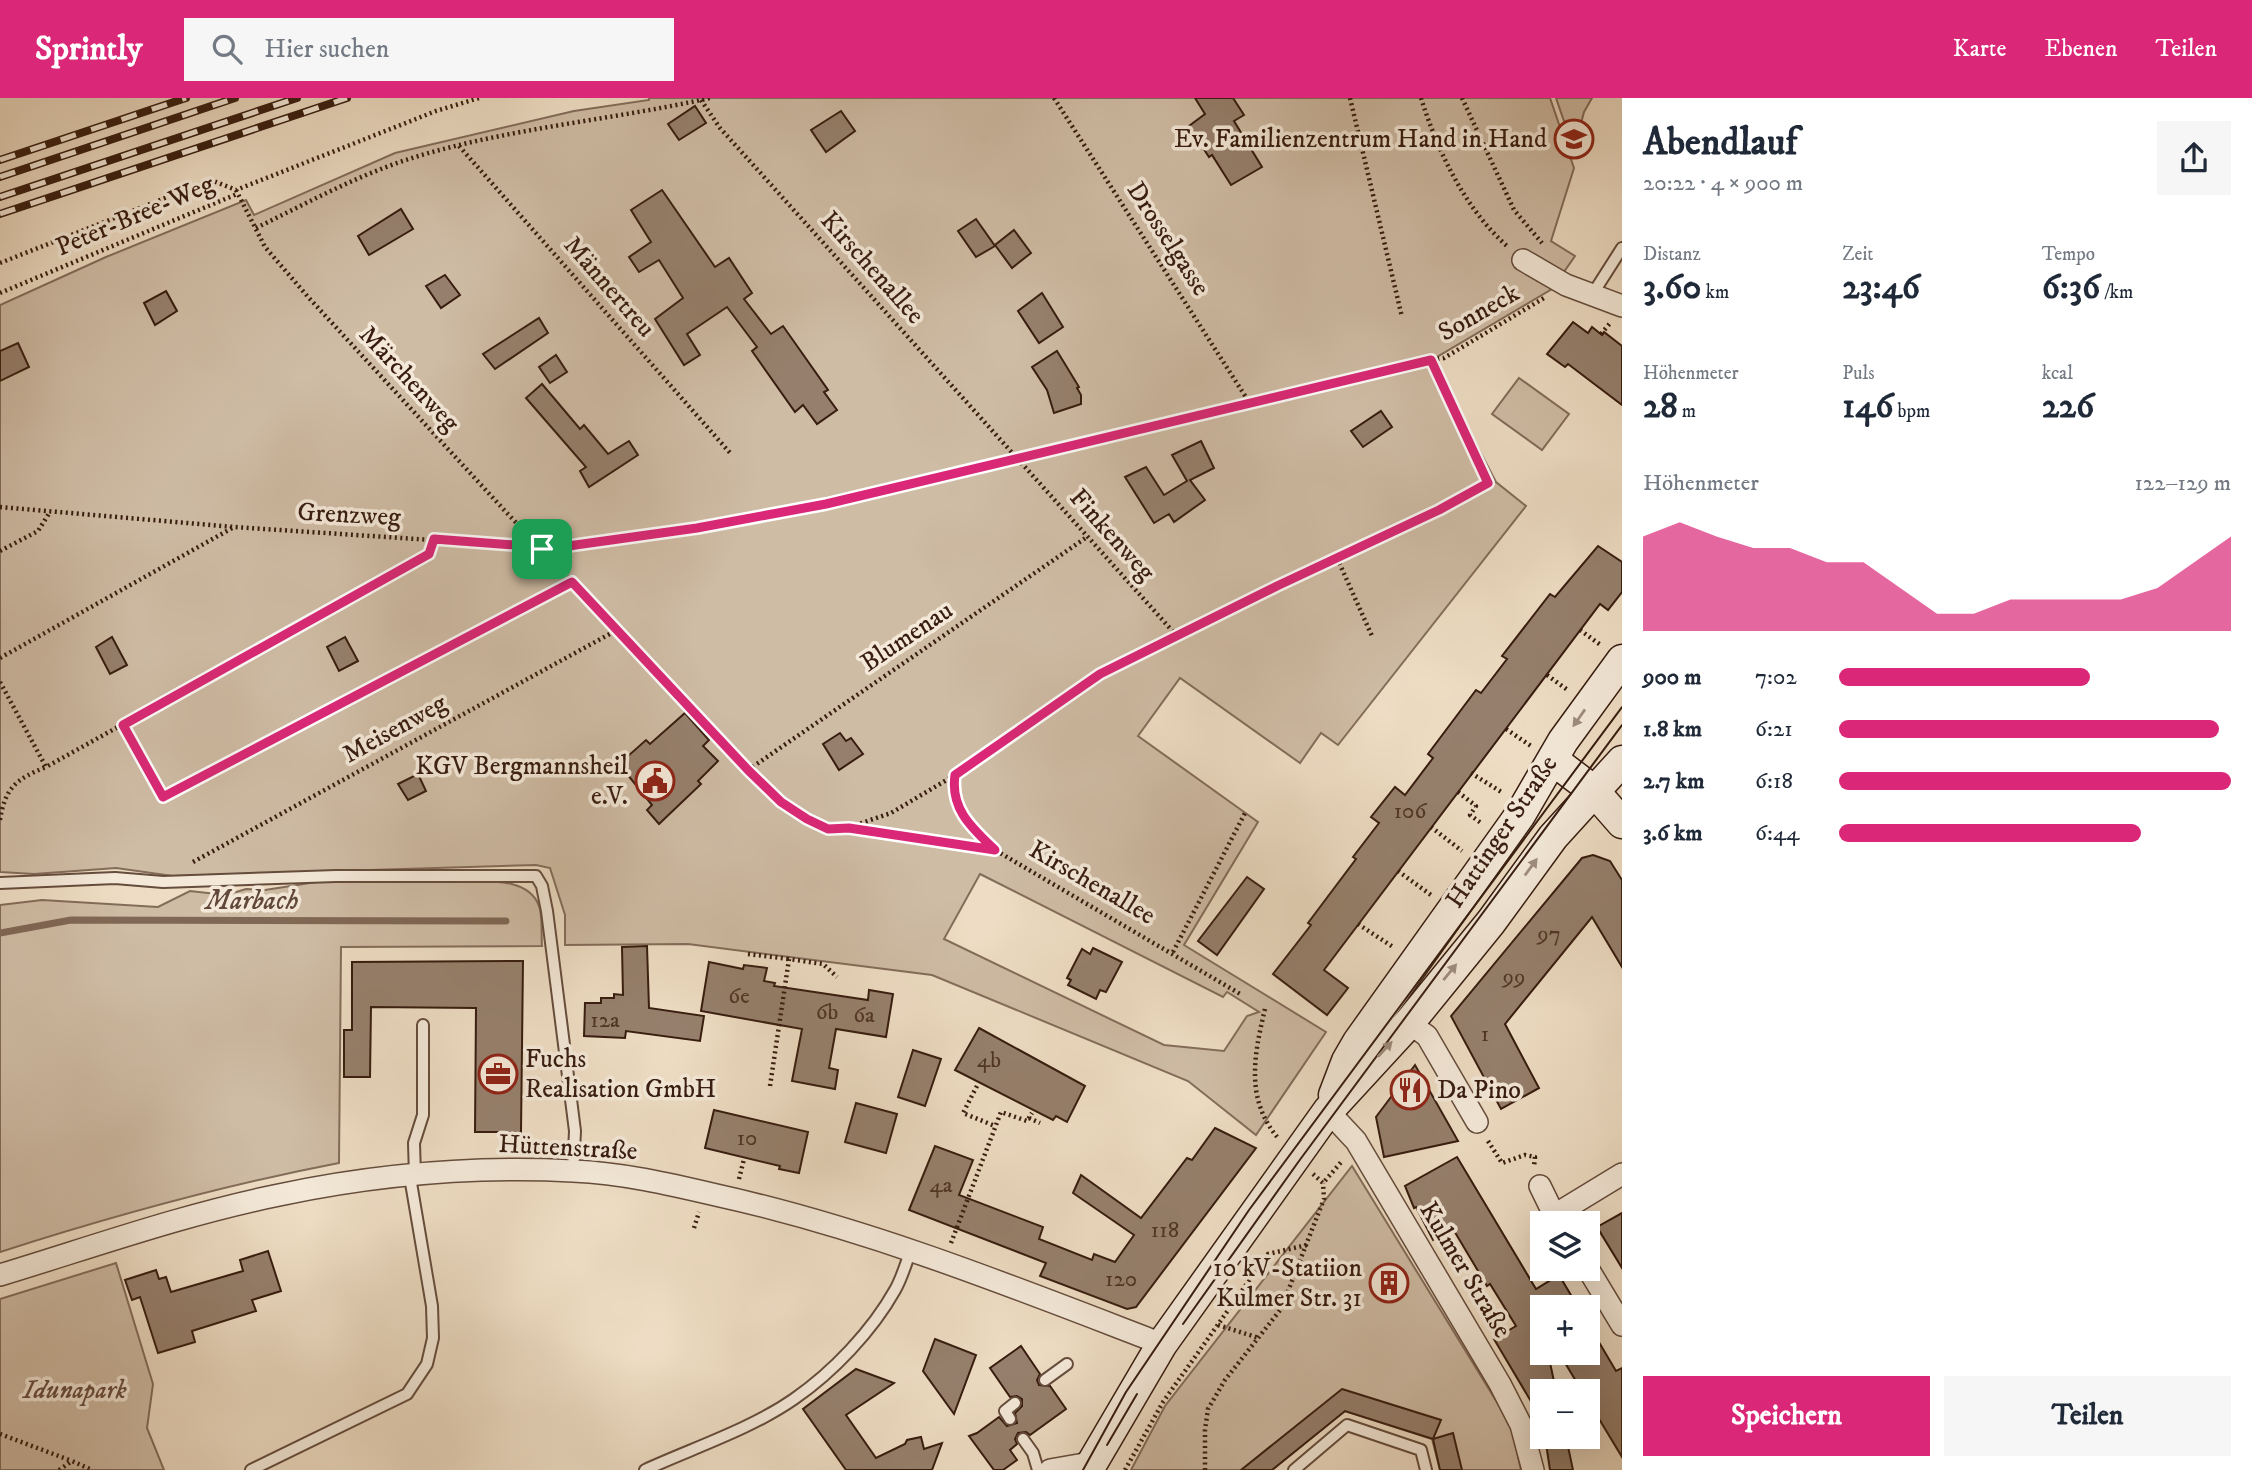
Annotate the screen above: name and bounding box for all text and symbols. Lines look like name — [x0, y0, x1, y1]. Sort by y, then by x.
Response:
search box — [184, 18, 674, 81]
text: Sprintly — [35, 29, 142, 70]
icon: search — [208, 30, 246, 68]
text: Hier suchen — [264, 33, 389, 66]
text: Karte — [1953, 34, 2006, 64]
text: Ebenen — [2044, 34, 2118, 64]
text: Teilen — [2156, 34, 2217, 64]
school or university icon: Ev. Familienzentrum Hand in Hand — [1553, 118, 1595, 160]
text: Abendlauf — [1643, 119, 1797, 167]
button: share — [2157, 121, 2231, 195]
place label: Ev. Familienzentrum Hand in Hand — [1174, 123, 1547, 156]
street label: Peter-Bree-Weg — [51, 168, 219, 264]
text: 20:22 · 4 × 900 m — [1643, 169, 1803, 198]
street label: Drosselgasse — [1119, 176, 1217, 302]
street label: Kirschenallee — [813, 205, 931, 331]
street label: Männertreu — [556, 230, 662, 344]
text: Distanz — [1643, 243, 1701, 266]
text: Zeit — [1842, 243, 1873, 266]
text: Tempo — [2042, 243, 2095, 266]
text: 3.60 — [1643, 266, 1701, 310]
text: 23:46 — [1842, 266, 1920, 310]
text: 6:36 — [2042, 266, 2100, 310]
street label: Sonneck — [1433, 277, 1526, 349]
text: km — [1701, 281, 1729, 304]
text: /km — [2100, 281, 2133, 304]
street label: Märchenweg — [351, 319, 467, 439]
text: Höhenmeter — [1643, 362, 1739, 385]
text: Puls — [1842, 362, 1875, 385]
text: kcal — [2042, 362, 2073, 385]
text: 28 — [1643, 385, 1678, 429]
text: 146 — [1842, 385, 1894, 429]
text: 226 — [2042, 385, 2094, 429]
text: m — [1678, 400, 1696, 423]
text: bpm — [1894, 400, 1930, 423]
text: Höhenmeter — [1643, 469, 1759, 498]
text: 122–129 m — [2134, 469, 2231, 498]
street label: Finkenweg — [1062, 482, 1162, 588]
street label: Grenzweg — [296, 496, 402, 534]
pin — [512, 519, 572, 579]
icon: arrive — [523, 530, 561, 568]
street label: Blumenau — [855, 594, 959, 680]
text: 900 m — [1643, 663, 1701, 692]
text: 7:02 — [1755, 663, 1797, 692]
street label: Meisenweg — [337, 687, 453, 771]
one-way arrow — [1572, 709, 1586, 727]
text: 1.8 km — [1643, 715, 1702, 744]
text: 6:21 — [1755, 715, 1793, 744]
street label: Hattinger Straße — [1439, 749, 1565, 915]
place label: KGV Bergmannsheil e.V. — [415, 750, 628, 813]
public building icon: KGV Bergmannsheil e.V. — [634, 760, 676, 802]
text: 2.7 km — [1643, 767, 1704, 796]
text: 6:18 — [1755, 767, 1793, 796]
house number: 106 — [1394, 797, 1427, 826]
text: 3.6 km — [1643, 819, 1703, 848]
text: 6:44 — [1755, 819, 1799, 848]
street label: Kirschenallee — [1023, 834, 1161, 932]
one-way arrow — [1524, 858, 1538, 876]
water label: Marbach — [203, 883, 299, 918]
house number: 97 — [1536, 920, 1561, 949]
house number: 99 — [1502, 963, 1525, 992]
one-way arrow — [1442, 964, 1457, 981]
house number: 6e — [728, 982, 750, 1011]
house number: 6b — [816, 998, 838, 1027]
house number: 6a — [853, 1001, 875, 1030]
house number: 12a — [590, 1006, 620, 1035]
house number: 1 — [1481, 1020, 1489, 1049]
one-way arrow — [1377, 1040, 1393, 1058]
place label: Fuchs Realisation GmbH — [525, 1043, 716, 1106]
house number: 4b — [977, 1046, 1001, 1075]
office icon: Fuchs Realisation GmbH — [477, 1053, 519, 1095]
restaurant icon: Da Pino — [1389, 1069, 1431, 1111]
place label: Da Pino — [1437, 1074, 1521, 1107]
house number: 10 — [737, 1124, 757, 1153]
street label: Hüttenstraße — [498, 1128, 638, 1168]
house number: 4a — [929, 1171, 953, 1200]
street label: Kulmer Straße — [1411, 1196, 1519, 1344]
map controls — [1530, 1211, 1600, 1449]
button: layers — [1530, 1211, 1600, 1281]
house number: 118 — [1151, 1216, 1179, 1245]
place label: 10 kV-Statiion Kulmer Str. 31 — [1213, 1252, 1362, 1315]
building icon: 10 kV-Statiion Kulmer Str. 31 — [1368, 1262, 1410, 1304]
house number: 120 — [1105, 1265, 1137, 1294]
button: + — [1530, 1295, 1600, 1365]
park label: Idunapark — [21, 1374, 127, 1407]
button: Speichern — [1643, 1376, 1930, 1456]
button: Teilen — [1944, 1376, 2231, 1456]
button: − — [1530, 1379, 1600, 1449]

